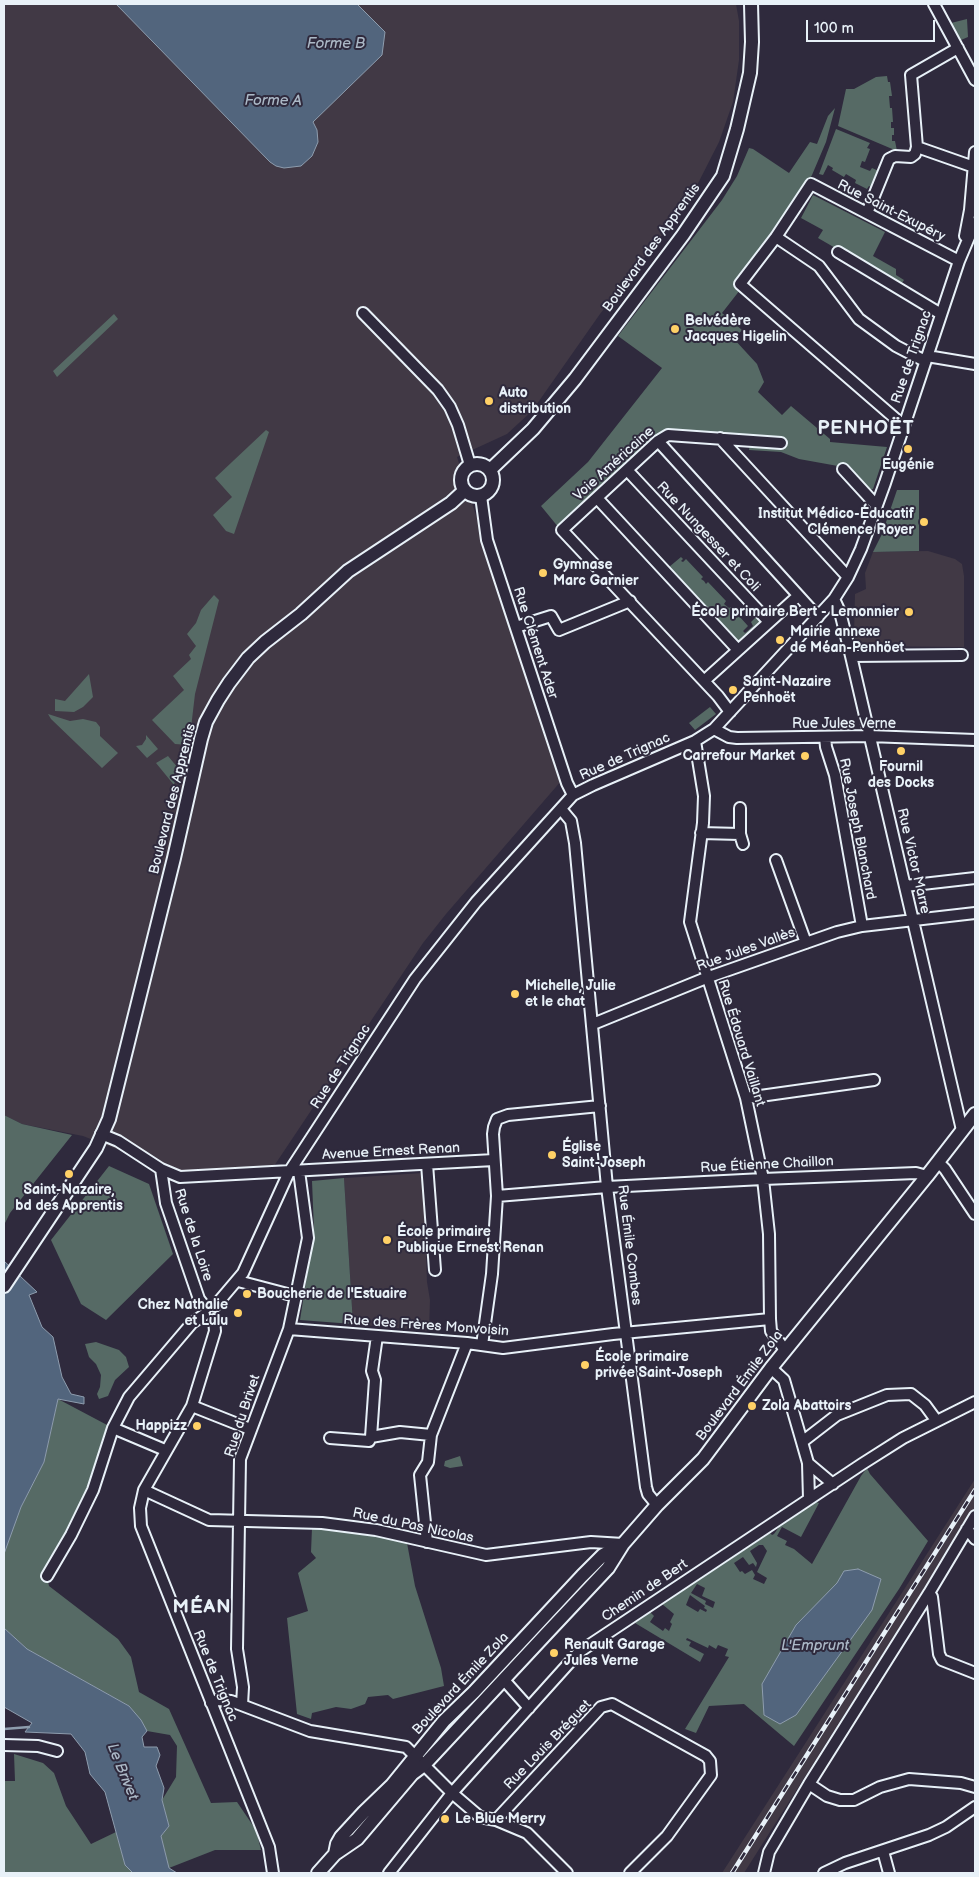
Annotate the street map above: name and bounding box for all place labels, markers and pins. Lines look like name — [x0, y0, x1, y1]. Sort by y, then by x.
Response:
place label: Belvédère Jacques Higelin — [685, 313, 787, 346]
marker: Belvédère Jacques Higelin — [669, 323, 681, 335]
place label: Auto distribution — [499, 385, 571, 418]
marker: Auto distribution — [483, 395, 495, 407]
marker: Eugénie — [902, 443, 914, 455]
place label: Eugénie — [882, 457, 934, 473]
place label: Institut Médico-Éducatif Clémence Royer — [758, 506, 914, 538]
marker: Institut Médico-Éducatif Clémence Royer — [918, 516, 930, 528]
place label: Gymnase Marc Garnier — [553, 557, 639, 590]
marker: Gymnase Marc Garnier — [537, 567, 549, 579]
place label: École primaire Bert - Lemonnier — [691, 604, 899, 620]
marker: École primaire Bert - Lemonnier — [903, 606, 915, 618]
place label: Mairie annexe de Méan-Penhöet — [790, 624, 904, 656]
marker: Mairie annexe de Méan-Penhöet — [774, 634, 786, 646]
place label: Saint-Nazaire Penhoët — [743, 674, 831, 706]
marker: Saint-Nazaire Penhoët — [727, 684, 739, 696]
marker: Fournil des Docks — [895, 745, 907, 757]
place label: Carrefour Market — [683, 748, 795, 764]
marker: Carrefour Market — [799, 750, 811, 762]
place label: Fournil des Docks — [868, 759, 934, 792]
place label: Michelle, Julie et le chat — [525, 978, 616, 1010]
marker: Michelle, Julie et le chat — [509, 988, 521, 1000]
place label: Église Saint-Joseph — [562, 1139, 646, 1172]
marker: Église Saint-Joseph — [546, 1149, 558, 1161]
marker: Saint-Nazaire, bd des Apprentis — [63, 1168, 75, 1180]
place label: Saint-Nazaire, bd des Apprentis — [15, 1182, 123, 1214]
place label: École primaire Publique Ernest Renan — [397, 1224, 544, 1256]
marker: École primaire Publique Ernest Renan — [381, 1234, 393, 1246]
place label: Boucherie de l'Estuaire — [257, 1286, 407, 1302]
marker: Boucherie de l'Estuaire — [241, 1288, 253, 1300]
place label: Chez Nathalie et Lulu — [138, 1297, 228, 1330]
marker: Chez Nathalie et Lulu — [232, 1307, 244, 1319]
place label: École primaire privée Saint-Joseph — [595, 1349, 722, 1381]
marker: École primaire privée Saint-Joseph — [579, 1359, 591, 1371]
place label: Zola Abattoirs — [762, 1398, 852, 1414]
marker: Zola Abattoirs — [746, 1400, 758, 1412]
place label: Happizz — [135, 1418, 187, 1434]
marker: Happizz — [191, 1420, 203, 1432]
place label: Renault Garage Jules Verne — [564, 1637, 665, 1670]
marker: Renault Garage Jules Verne — [548, 1647, 560, 1659]
place label: Le Blue Merry — [455, 1811, 546, 1827]
marker: Le Blue Merry — [439, 1813, 451, 1825]

